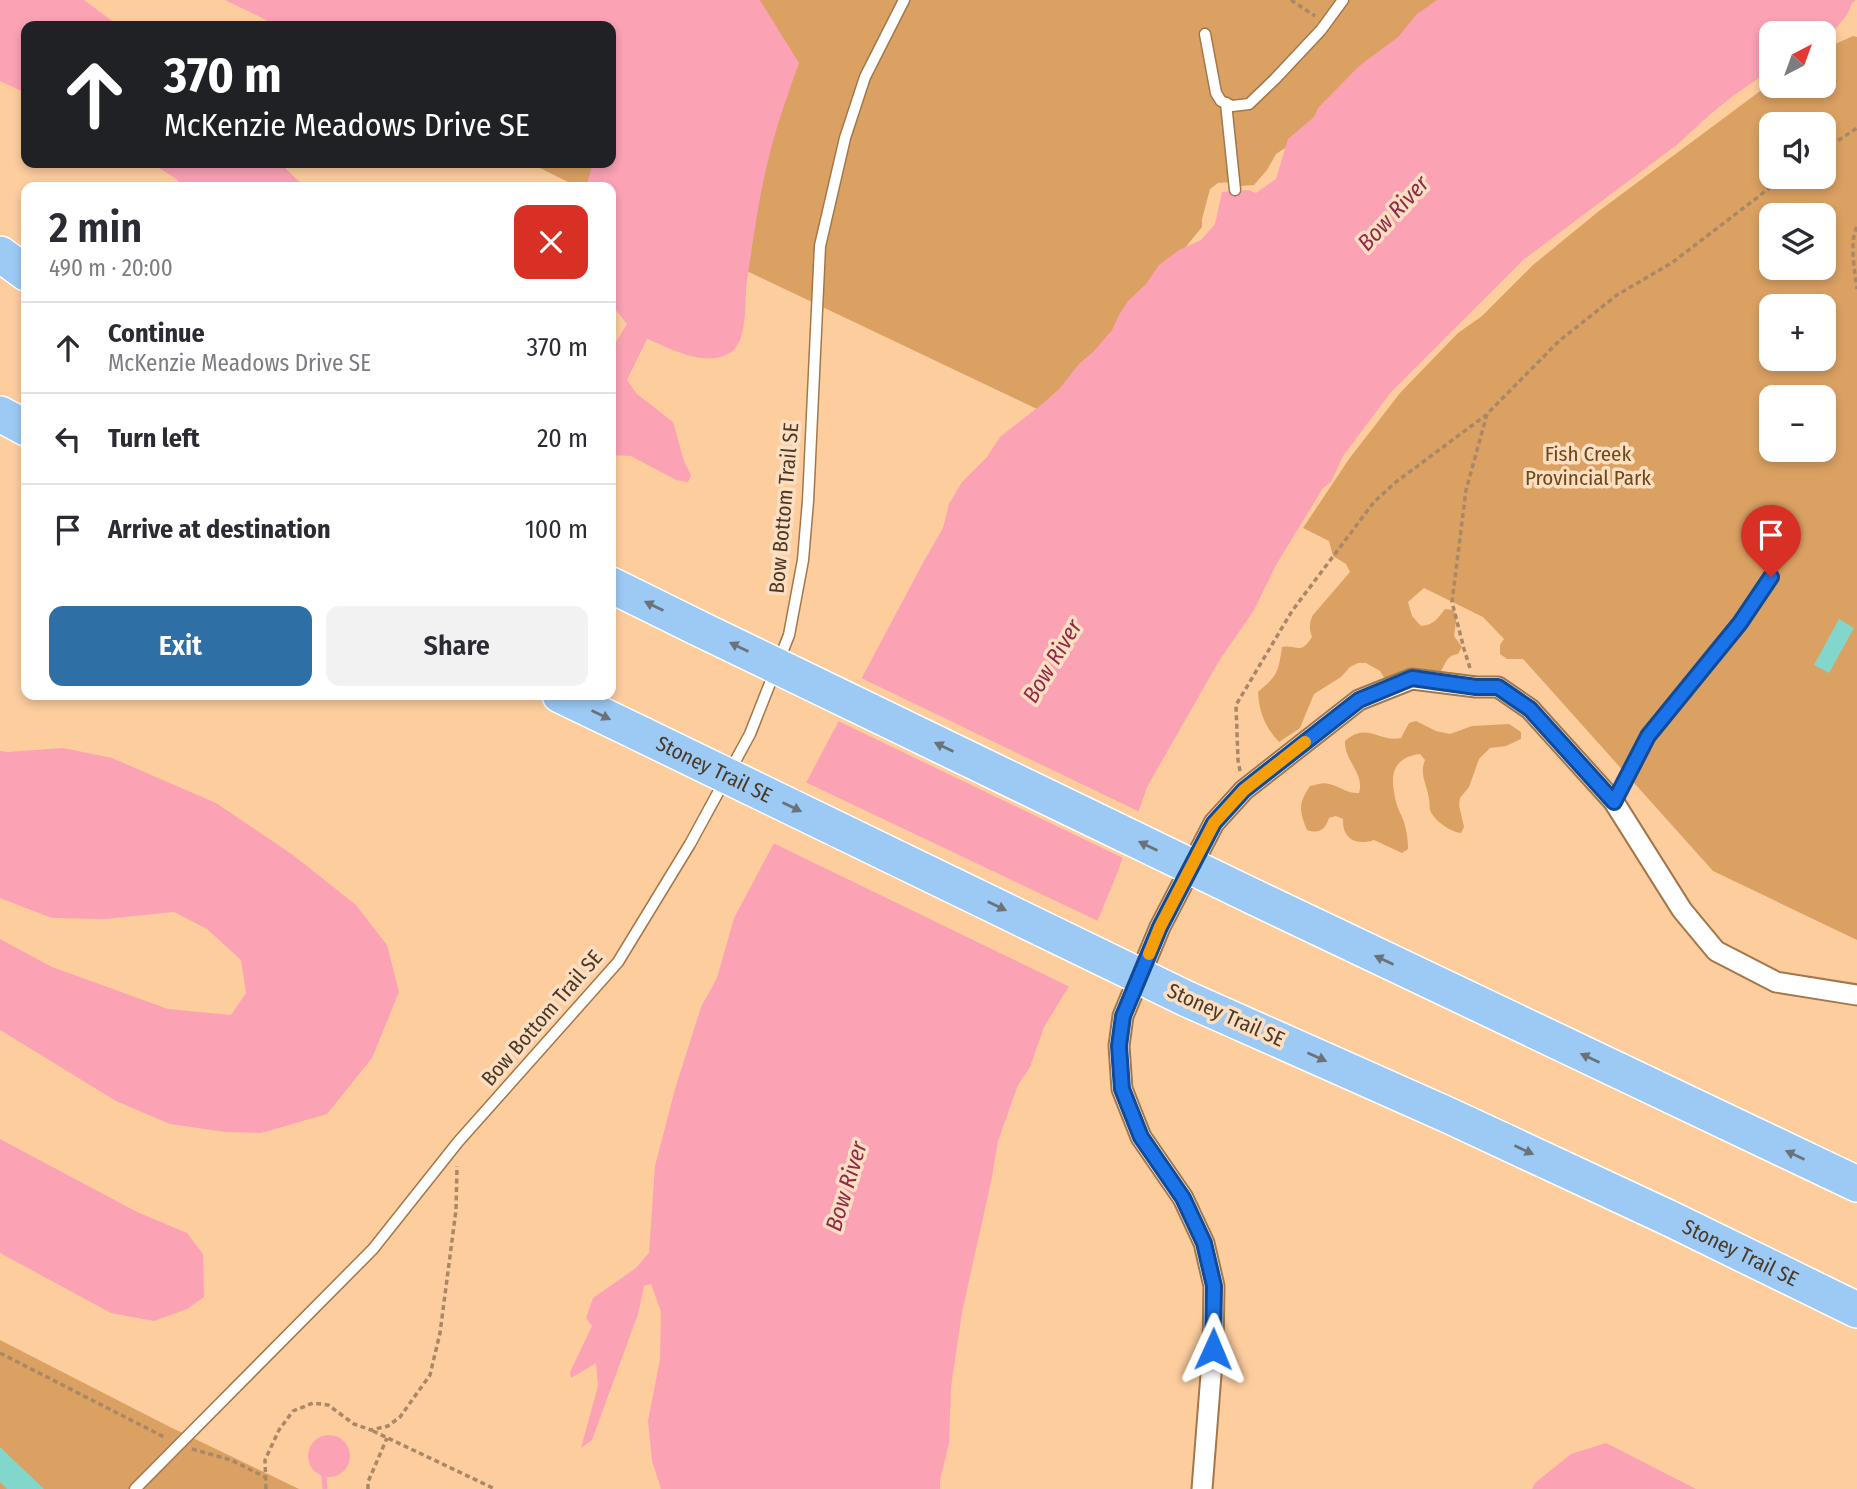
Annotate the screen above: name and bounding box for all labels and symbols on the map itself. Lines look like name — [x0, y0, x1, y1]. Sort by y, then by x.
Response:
north arrow — [1759, 21, 1836, 98]
water label: Bow River — [1351, 169, 1435, 256]
street label: Bow Bottom Trail SE — [764, 421, 804, 595]
park label: Fish Creek Provincial Park — [1525, 441, 1651, 491]
pin — [1741, 505, 1801, 577]
one-way arrow — [644, 601, 664, 612]
water label: Bow River — [1016, 613, 1088, 708]
one-way arrow — [729, 642, 749, 653]
one-way arrow — [591, 709, 611, 720]
street label: Stoney Trail SE — [652, 730, 776, 809]
one-way arrow — [934, 741, 954, 752]
one-way arrow — [782, 801, 802, 813]
one-way arrow — [1138, 840, 1158, 852]
one-way arrow — [987, 901, 1007, 912]
street label: Bow Bottom Trail SE — [476, 945, 608, 1091]
one-way arrow — [1374, 955, 1394, 966]
street label: Stoney Trail SE — [1163, 978, 1289, 1053]
one-way arrow — [1306, 1052, 1327, 1063]
one-way arrow — [1580, 1052, 1600, 1064]
water label: Bow River — [819, 1137, 873, 1234]
one-way arrow — [1514, 1145, 1534, 1156]
one-way arrow — [1785, 1149, 1805, 1161]
street label: Stoney Trail SE — [1678, 1214, 1803, 1292]
position arrow — [1176, 1312, 1250, 1386]

